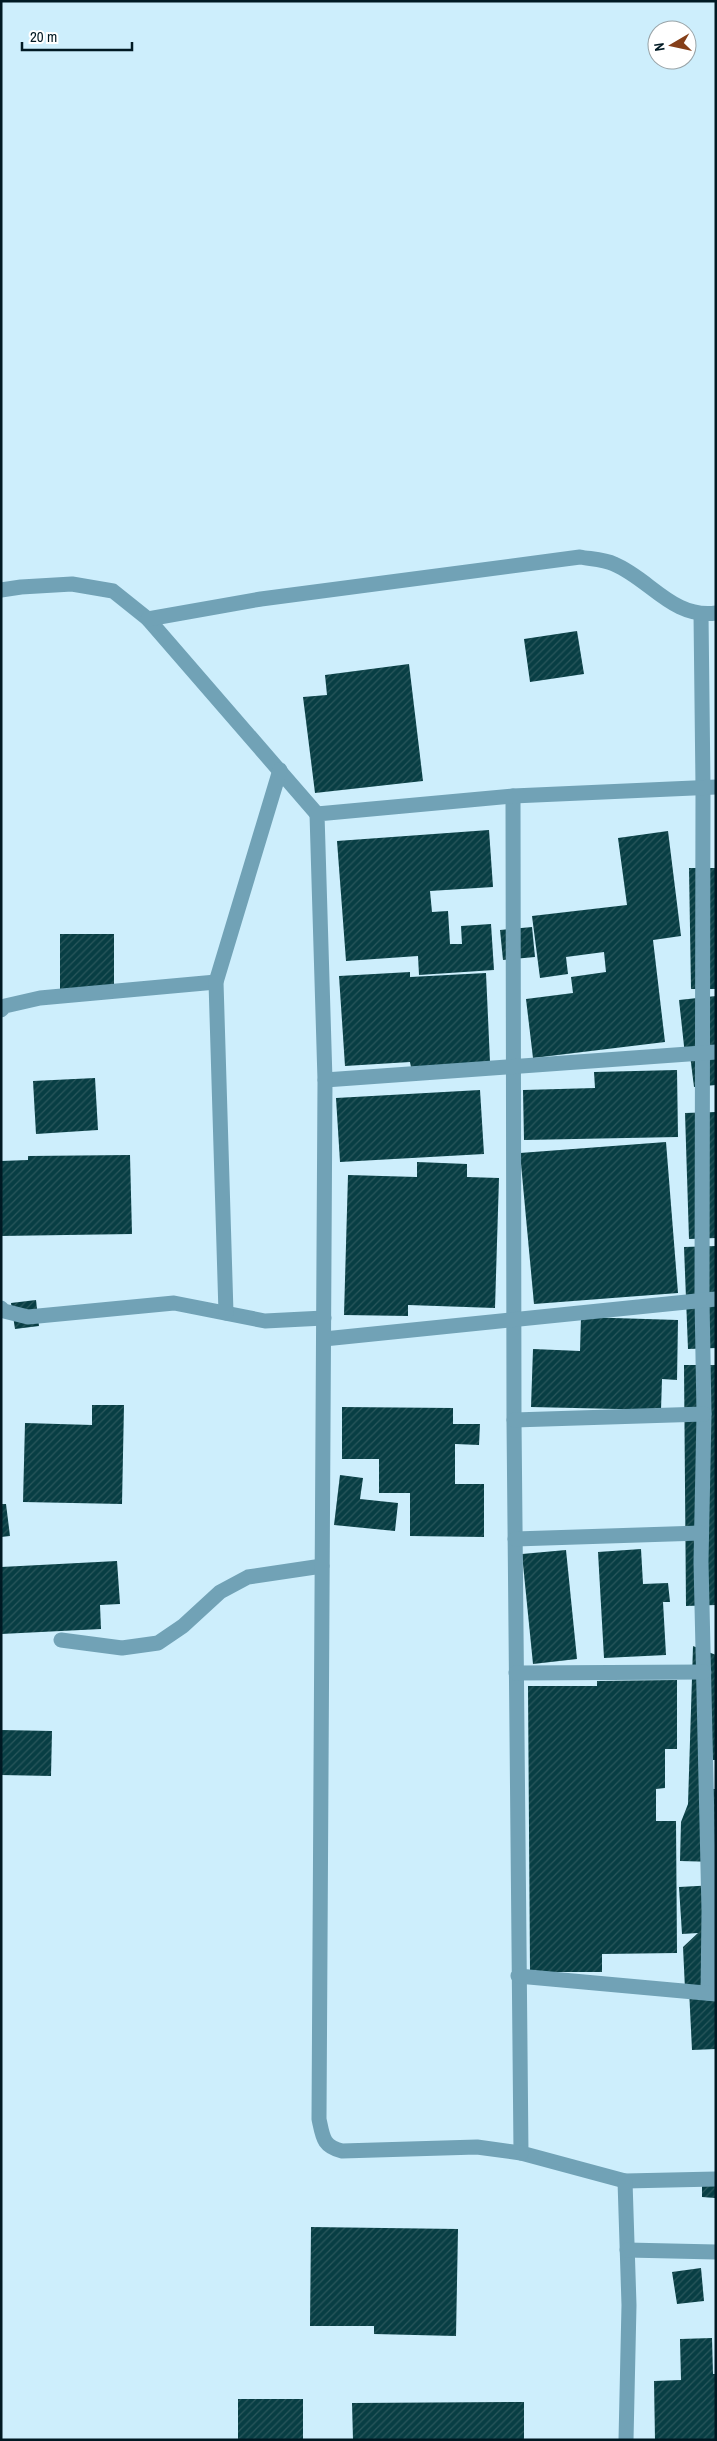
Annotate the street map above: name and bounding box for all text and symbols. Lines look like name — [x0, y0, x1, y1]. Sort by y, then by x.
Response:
scale bar — [22, 20, 132, 52]
north arrow — [647, 20, 697, 70]
text: 20 m — [30, 26, 57, 47]
text: N — [650, 42, 669, 53]

